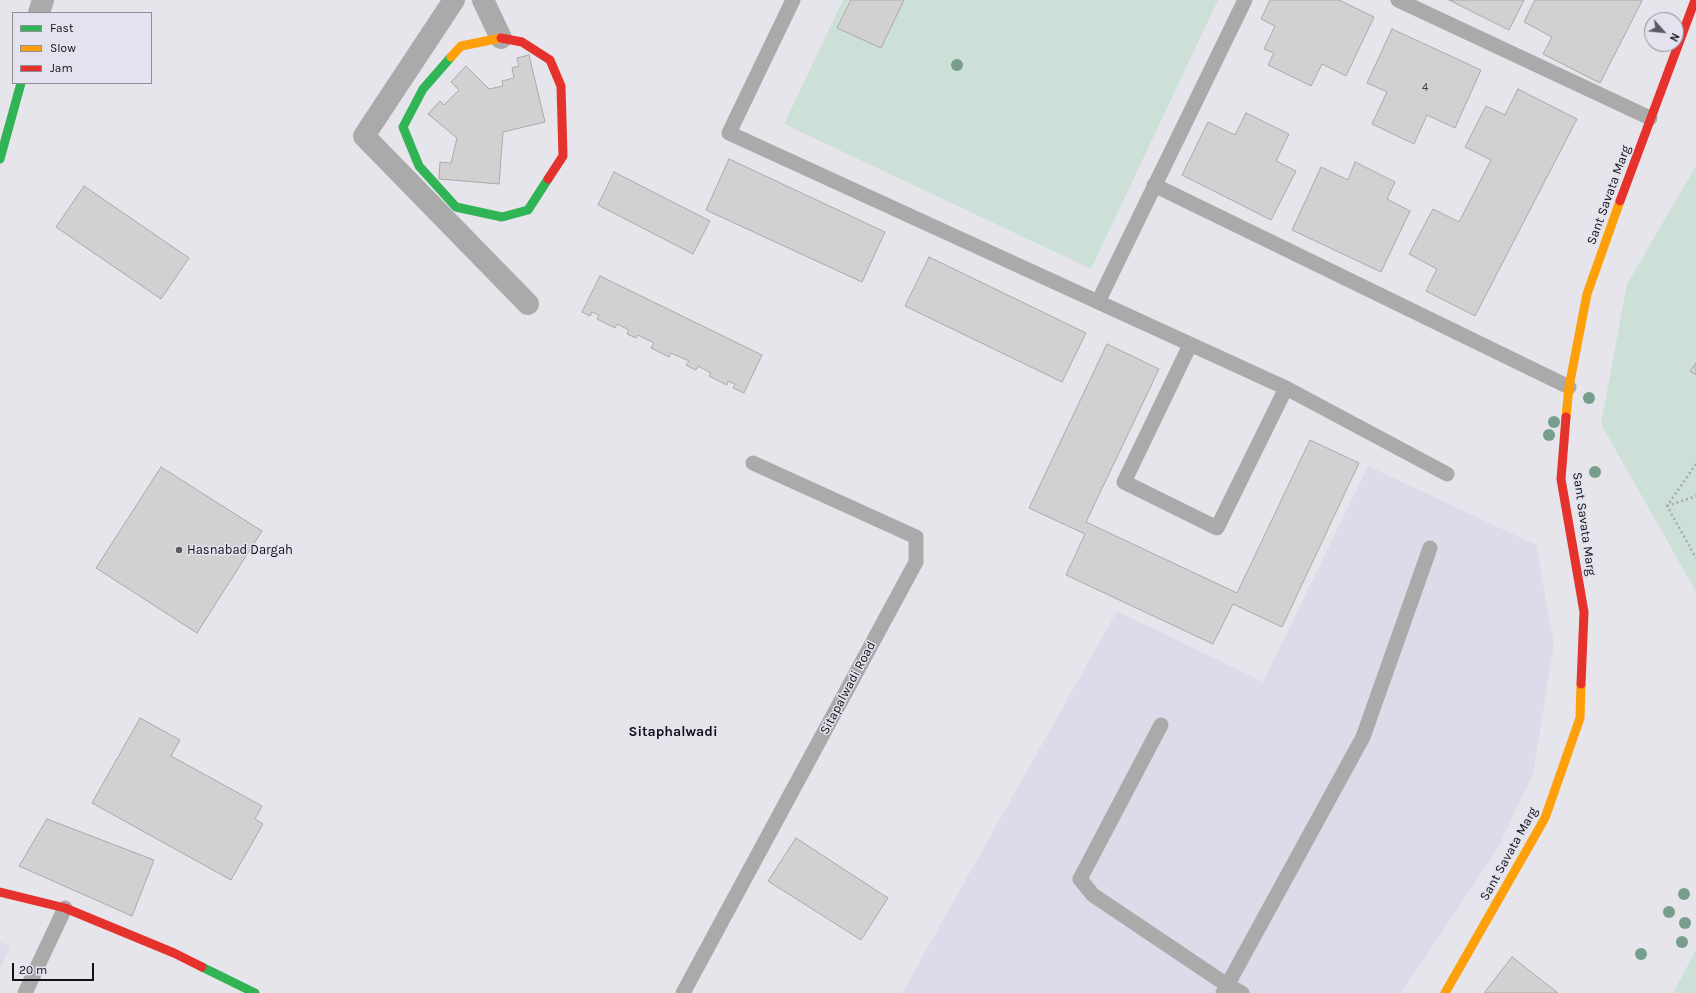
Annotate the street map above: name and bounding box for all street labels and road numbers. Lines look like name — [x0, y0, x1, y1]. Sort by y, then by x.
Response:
street label: Sant Savata Marg — [1584, 143, 1634, 247]
street label: Sant Savata Marg — [1569, 471, 1599, 577]
street label: Sitapalwadi Road — [817, 639, 879, 737]
street label: Sant Savata Marg — [1477, 804, 1541, 904]

